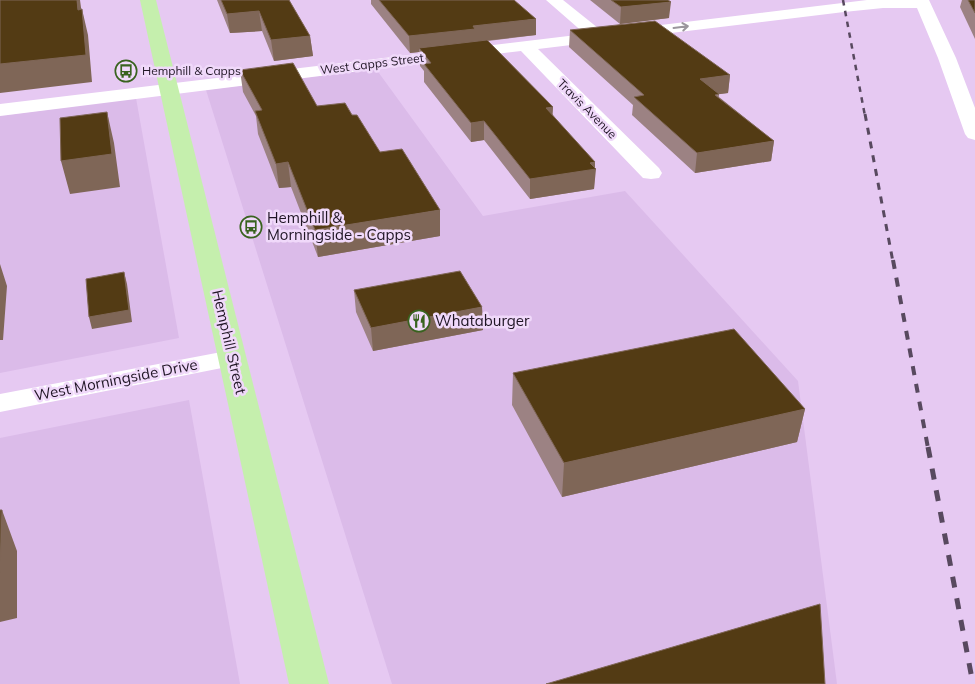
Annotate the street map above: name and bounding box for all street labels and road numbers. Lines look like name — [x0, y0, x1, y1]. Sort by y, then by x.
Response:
street label: West Capps Street — [319, 50, 425, 77]
street label: Travis Avenue — [555, 76, 620, 141]
street label: Hemphill Street — [208, 288, 251, 396]
street label: West Morningside Drive — [33, 354, 199, 405]

